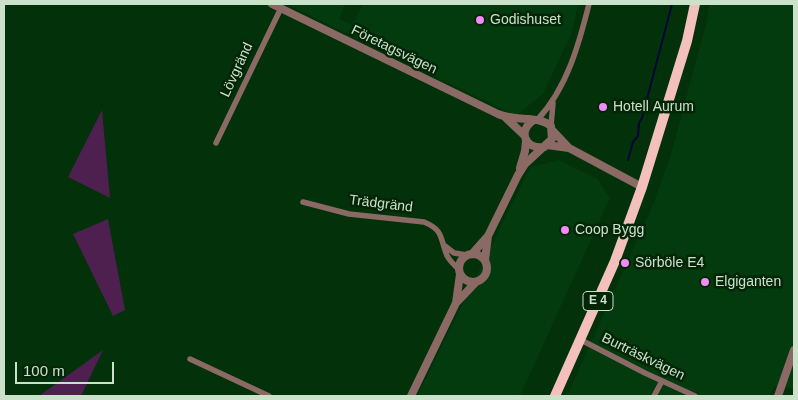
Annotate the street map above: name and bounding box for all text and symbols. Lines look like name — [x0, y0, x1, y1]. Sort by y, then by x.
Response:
place label: Godishuset — [490, 12, 561, 28]
marker: Godishuset — [474, 14, 486, 26]
street label: Företagsvägen — [348, 22, 440, 78]
street label: Lövgränd — [217, 40, 257, 100]
place label: Hotell Aurum — [613, 99, 694, 115]
marker: Hotell Aurum — [597, 101, 609, 113]
street label: Trädgränd — [348, 192, 414, 216]
place label: Coop Bygg — [575, 222, 644, 238]
marker: Coop Bygg — [559, 224, 571, 236]
place label: Sörböle E4 — [635, 255, 704, 271]
marker: Sörböle E4 — [619, 257, 631, 269]
place label: Elgiganten — [715, 274, 781, 290]
marker: Elgiganten — [699, 276, 711, 288]
road number: E 4 — [583, 292, 613, 310]
street label: Burträskvägen — [599, 330, 687, 384]
scale bar — [18, 352, 116, 384]
text: 100 m — [23, 362, 65, 379]

